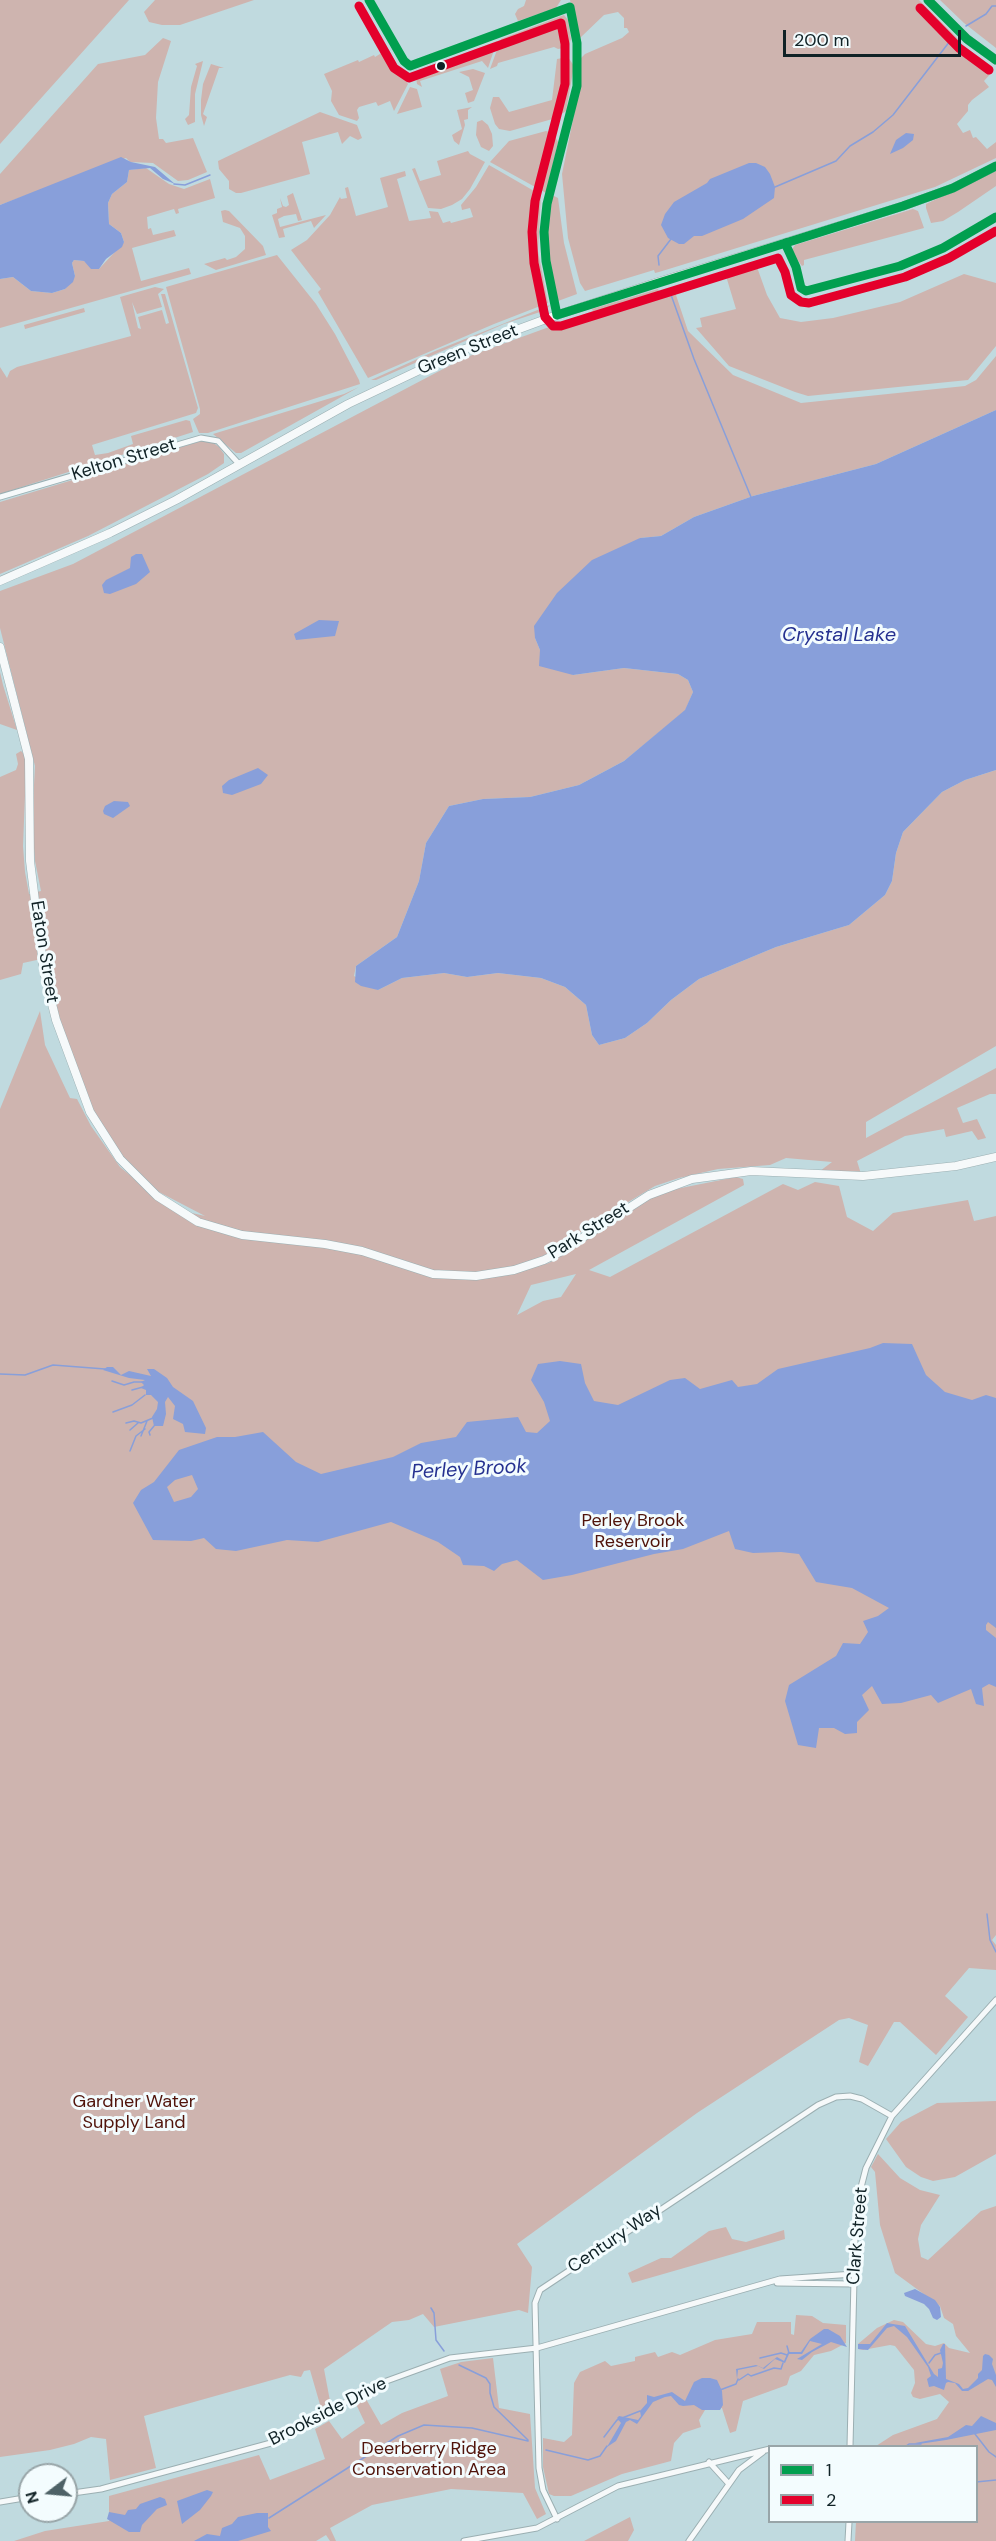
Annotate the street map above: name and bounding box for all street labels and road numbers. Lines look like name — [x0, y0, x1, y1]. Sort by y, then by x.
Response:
street label: Green Street — [415, 320, 521, 380]
street label: Kelton Street — [69, 434, 179, 486]
street label: Eaton Street — [25, 899, 63, 1005]
street label: Park Street — [545, 1198, 633, 1264]
street label: Clark Street — [843, 2186, 873, 2286]
street label: Century Way — [564, 2200, 666, 2278]
street label: Brookside Drive — [265, 2373, 391, 2451]

